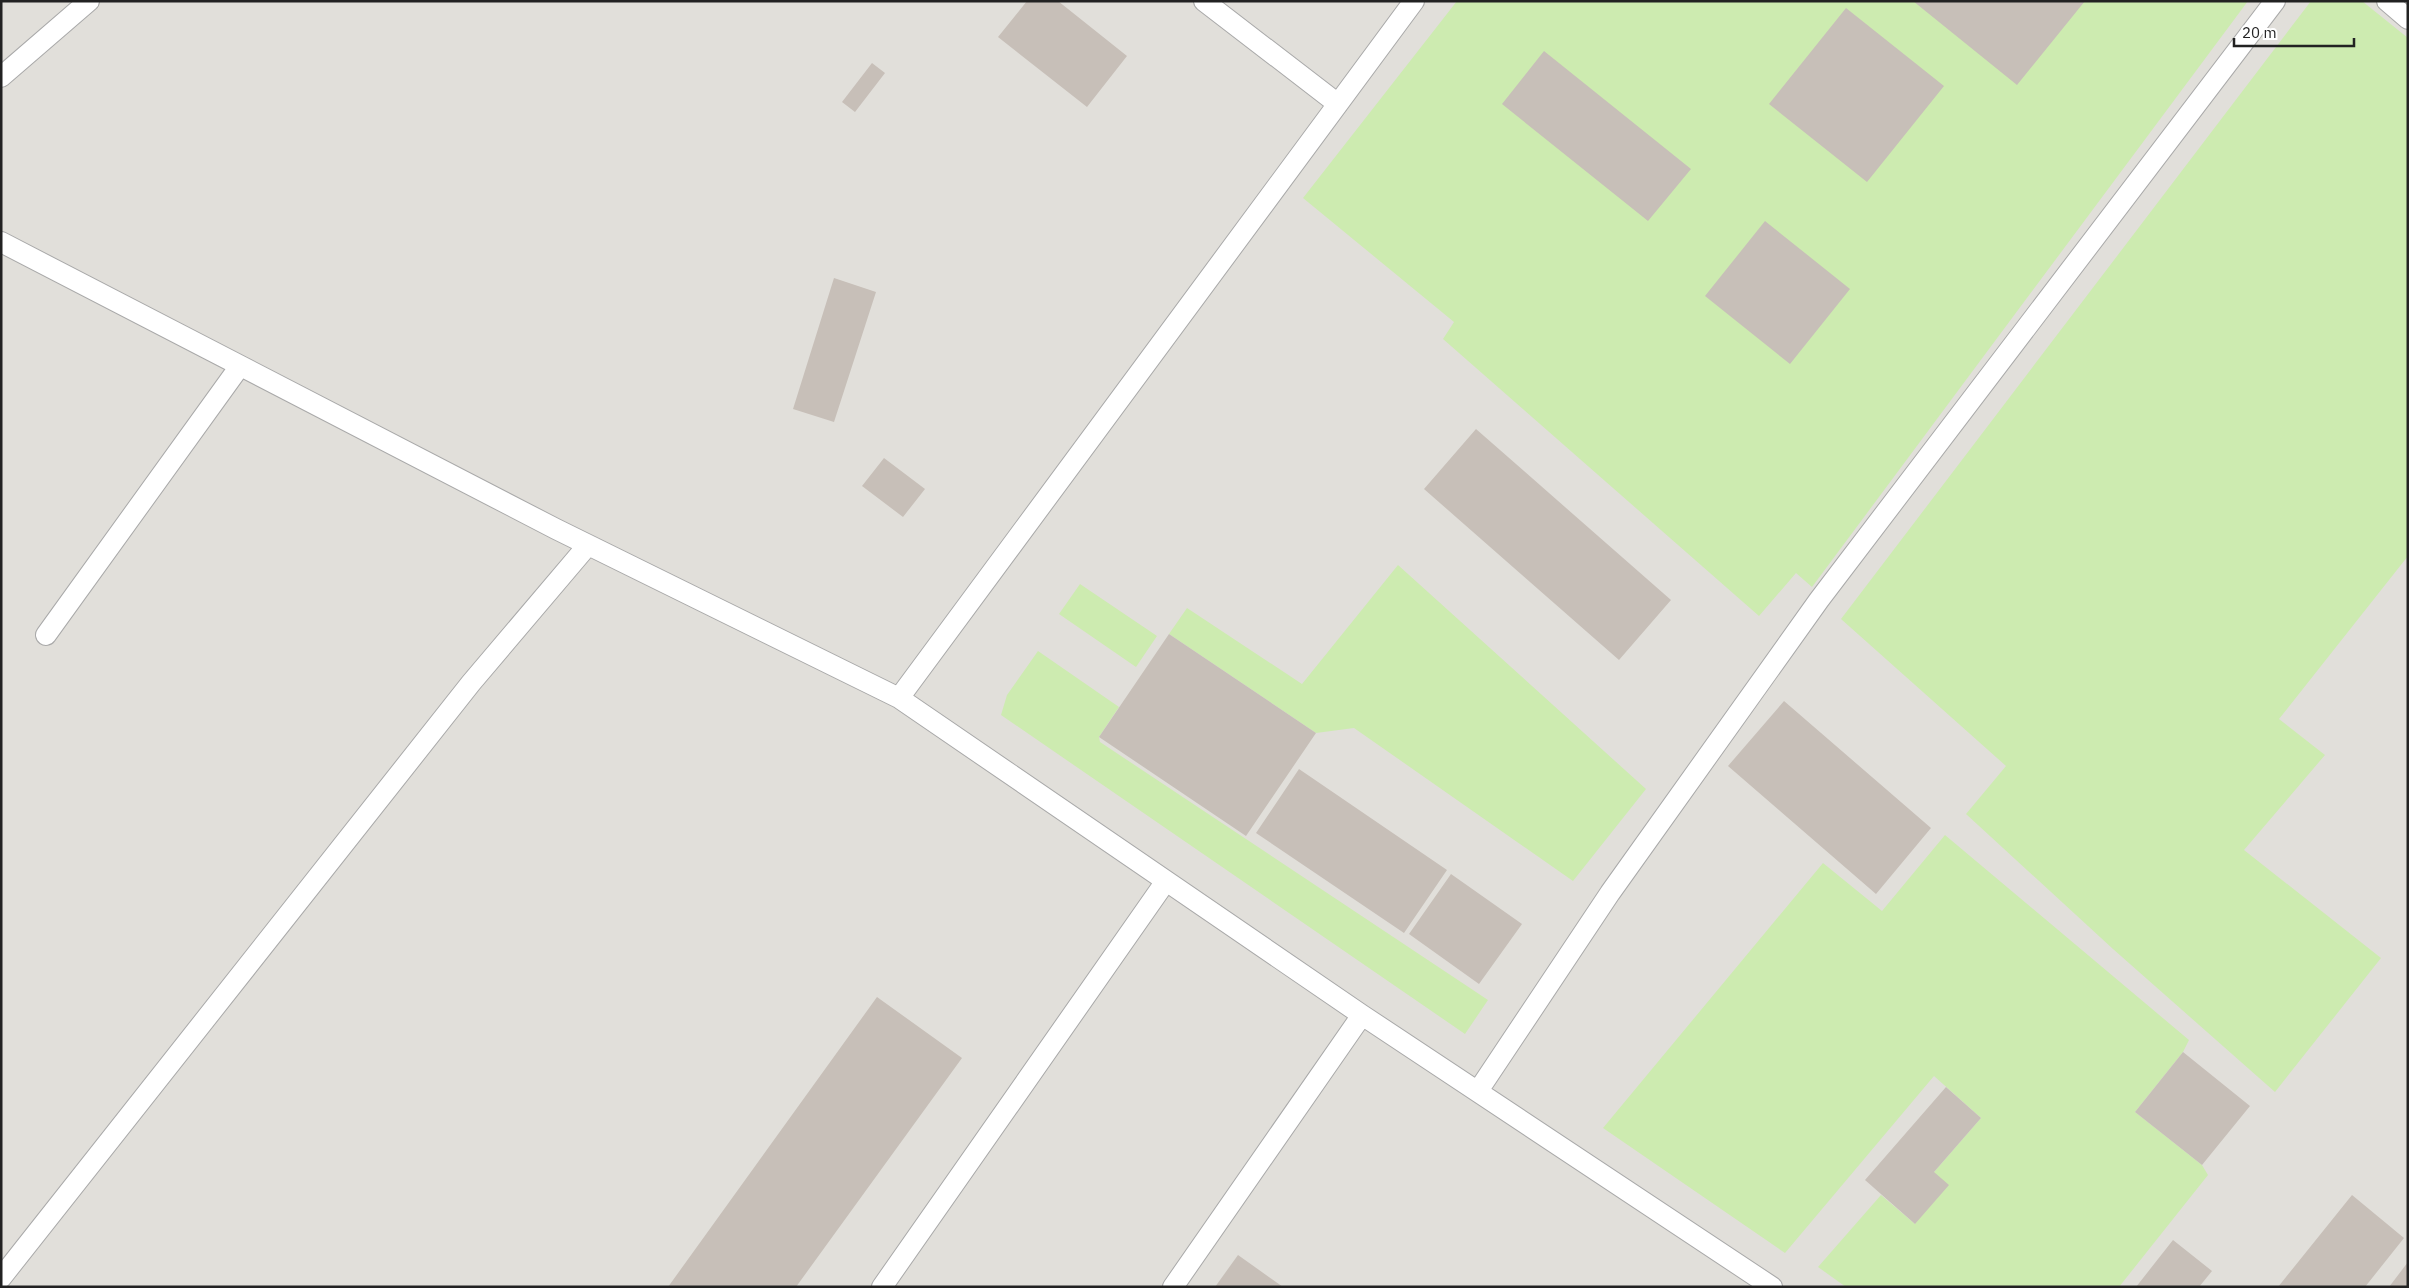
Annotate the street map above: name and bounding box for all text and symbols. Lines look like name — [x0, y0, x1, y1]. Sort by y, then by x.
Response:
scale bar — [2234, 15, 2354, 47]
text: 20 m — [2242, 23, 2277, 42]

